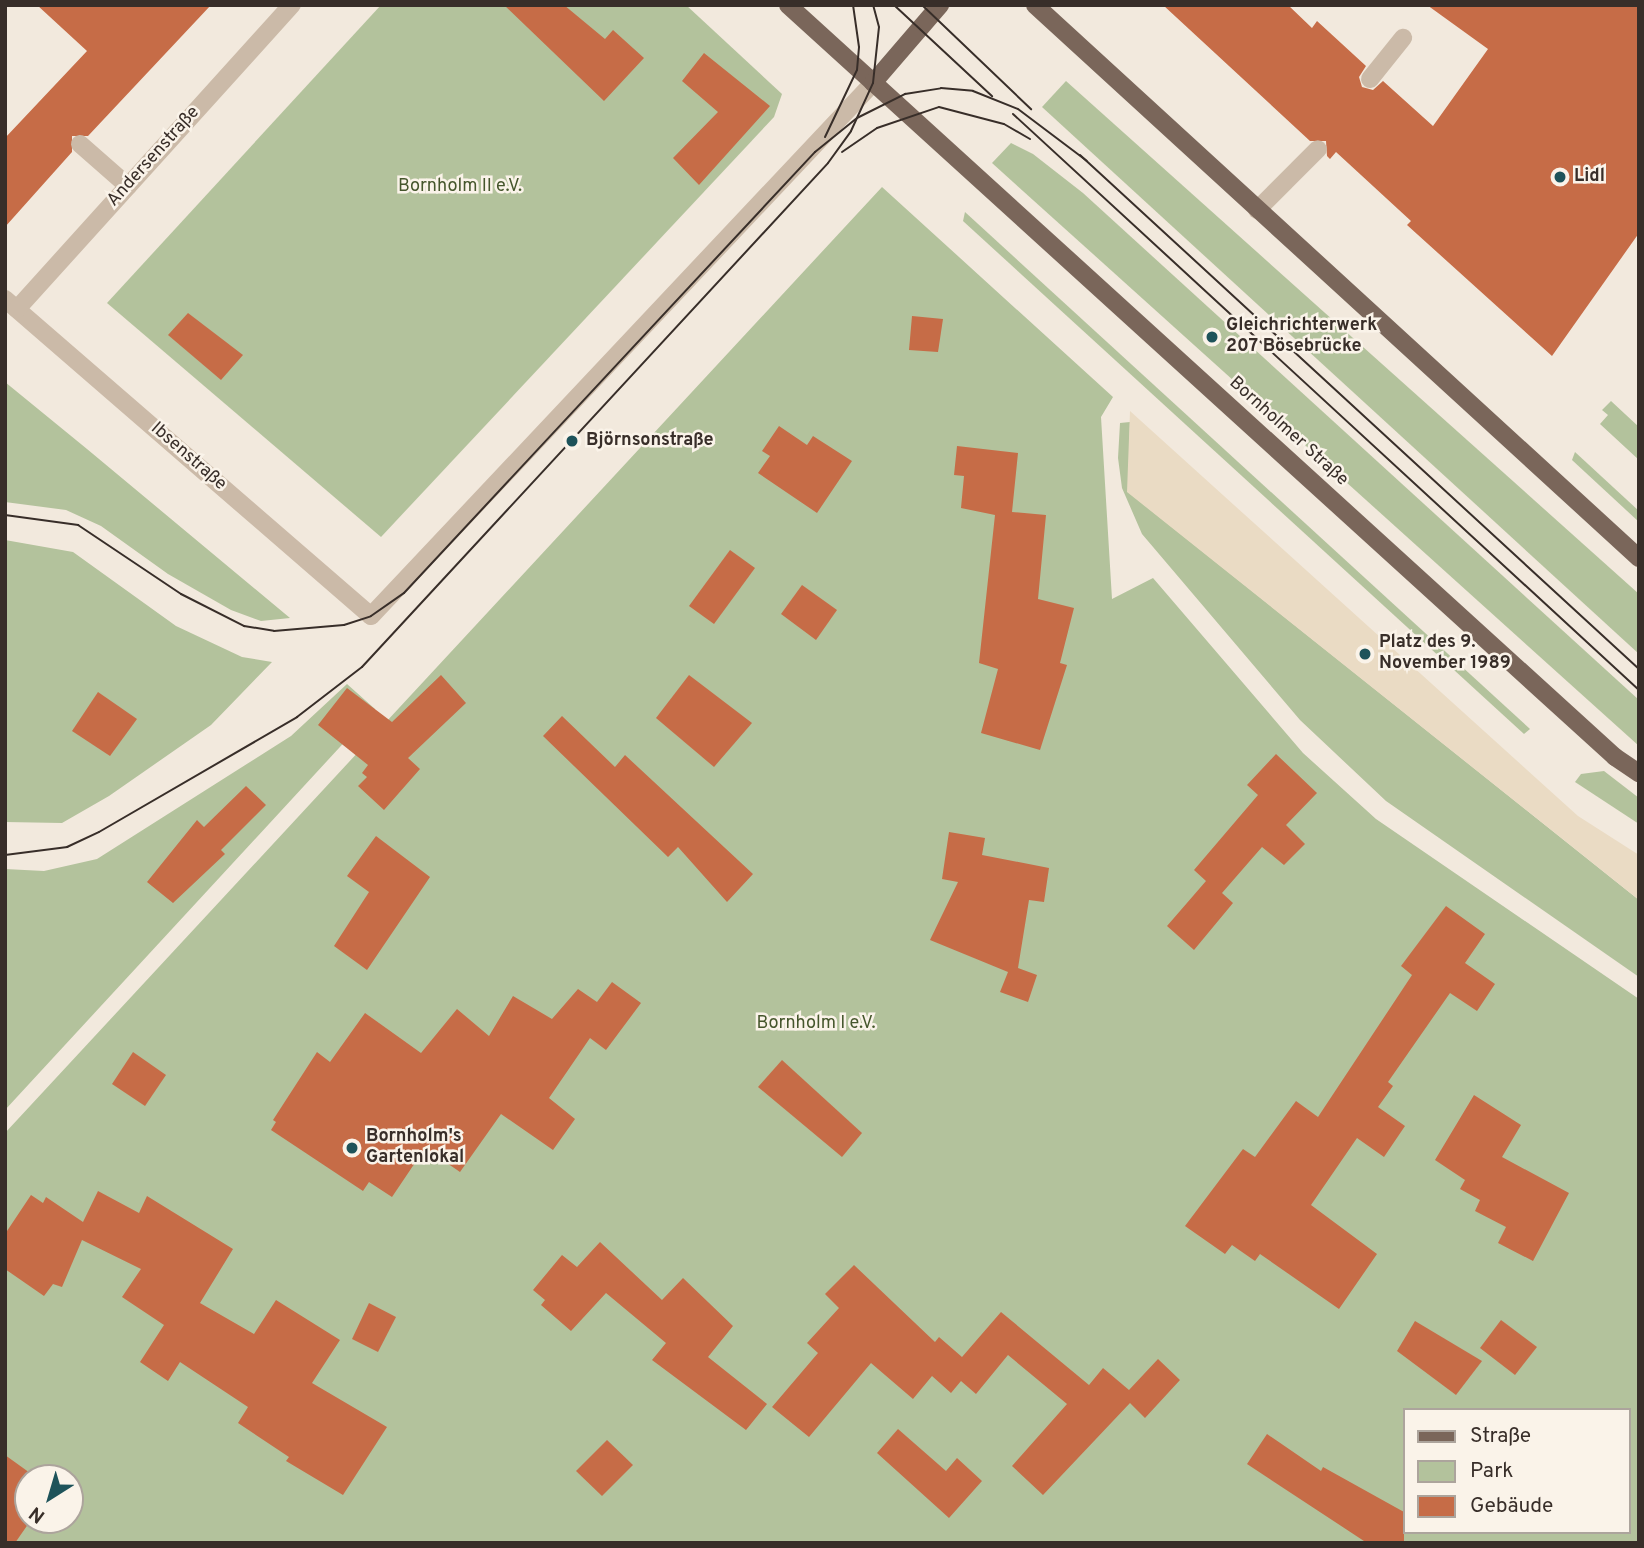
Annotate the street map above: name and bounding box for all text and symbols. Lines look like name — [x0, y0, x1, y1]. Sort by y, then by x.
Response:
street label: Andersenstraße — [103, 102, 205, 212]
place label: Lidl — [1574, 166, 1605, 188]
marker: Lidl — [1552, 169, 1568, 185]
park label: Bornholm II e.V. — [398, 176, 522, 198]
place label: Gleichrichterwerk 207 Bösebrücke — [1226, 316, 1377, 358]
marker: Gleichrichterwerk 207 Bösebrücke — [1204, 329, 1220, 345]
street label: Bornholmer Straße — [1224, 373, 1352, 491]
street label: Ibsenstraße — [146, 418, 230, 496]
place label: Björnsonstraße — [586, 430, 714, 452]
marker: Björnsonstraße — [564, 433, 580, 449]
place label: Platz des 9. November 1989 — [1379, 633, 1511, 676]
marker: Platz des 9. November 1989 — [1357, 646, 1373, 662]
park label: Bornholm I e.V. — [757, 1013, 875, 1035]
place label: Bornholm's Gartenlokal — [366, 1127, 464, 1170]
marker: Bornholm's Gartenlokal — [344, 1140, 360, 1156]
legend — [1402, 1408, 1630, 1534]
text: Straße — [1470, 1423, 1531, 1450]
text: Park — [1470, 1458, 1513, 1485]
north arrow — [14, 1464, 84, 1534]
text: Gebäude — [1470, 1493, 1553, 1520]
text: N — [25, 1500, 50, 1528]

